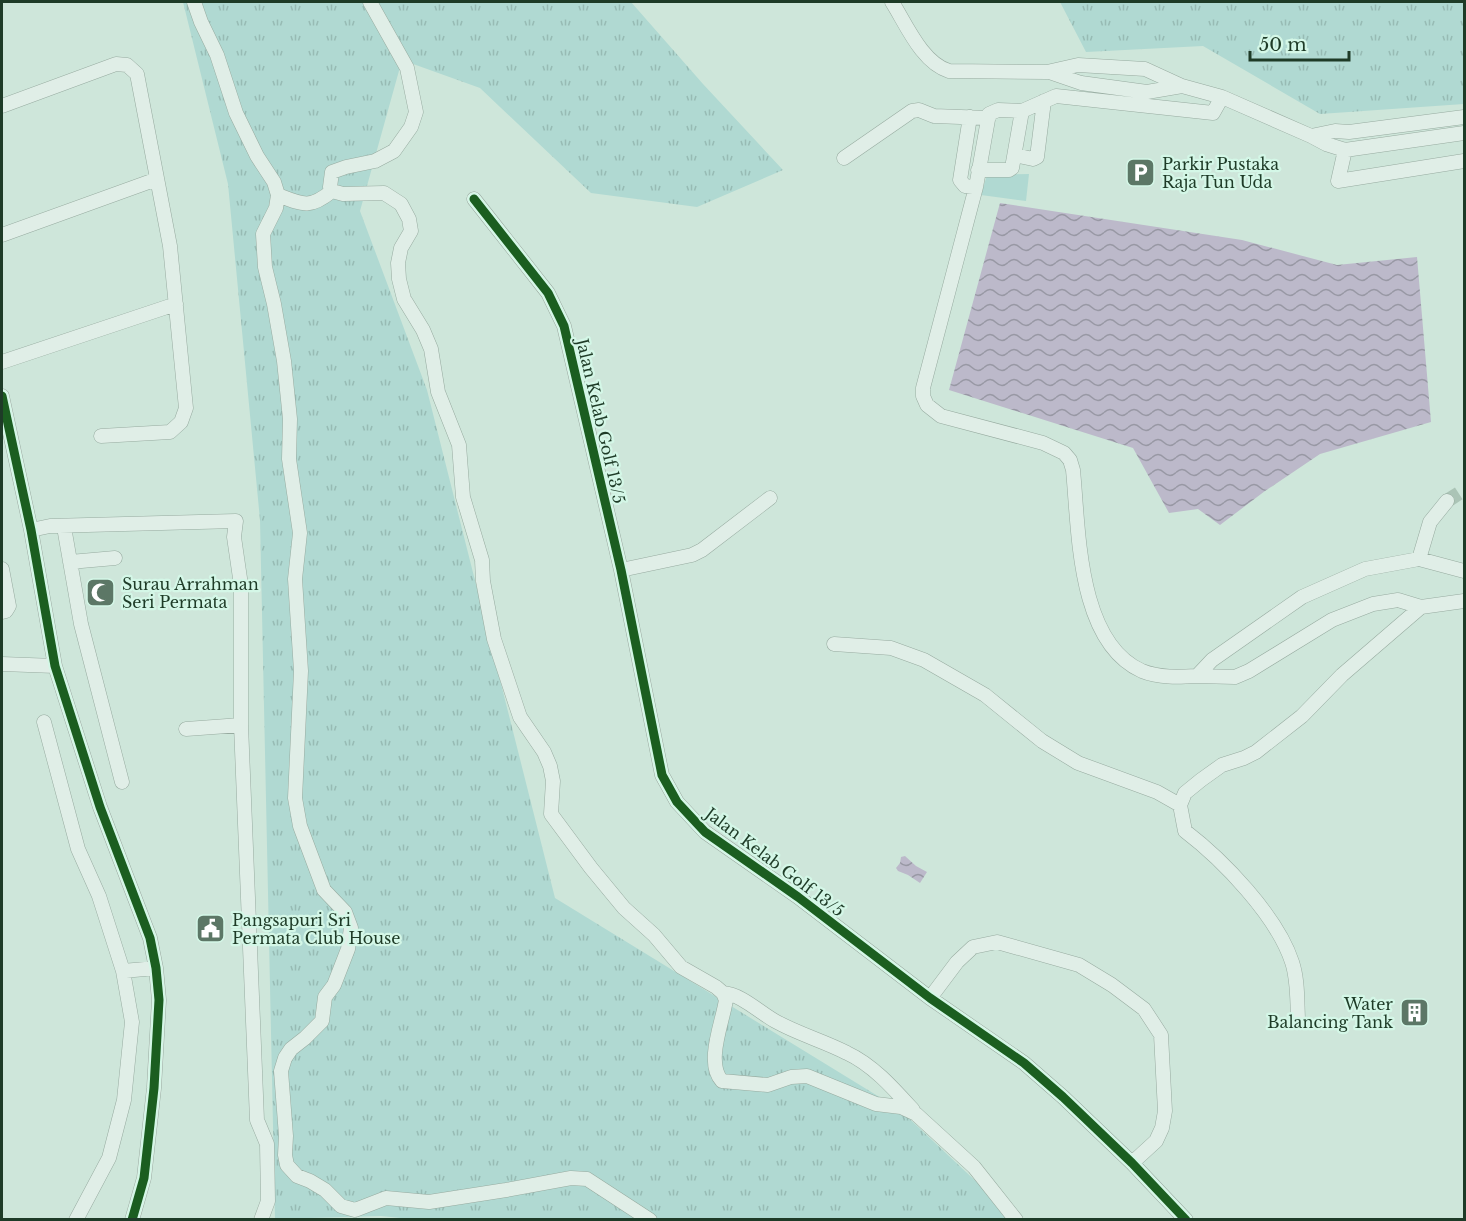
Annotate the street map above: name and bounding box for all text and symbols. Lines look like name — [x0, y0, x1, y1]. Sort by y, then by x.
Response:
scale bar — [1250, 24, 1349, 62]
text: 50 m — [1259, 34, 1307, 56]
place label: Parkir Pustaka Raja Tun Uda — [1162, 154, 1279, 192]
parking icon: Parkir Pustaka Raja Tun Uda — [1125, 157, 1157, 189]
street label: Jalan Kelab Golf 13/5 — [572, 335, 630, 505]
place label: Surau Arrahman Seri Permata — [122, 574, 259, 612]
mosque icon: Surau Arrahman Seri Permata — [85, 577, 117, 609]
street label: Jalan Kelab Golf 13/5 — [700, 802, 848, 921]
place label: Pangsapuri Sri Permata Club House — [232, 910, 400, 948]
public building icon: Pangsapuri Sri Permata Club House — [195, 913, 227, 945]
place label: Water Balancing Tank — [1267, 994, 1393, 1032]
building icon: Water Balancing Tank — [1398, 997, 1430, 1029]

